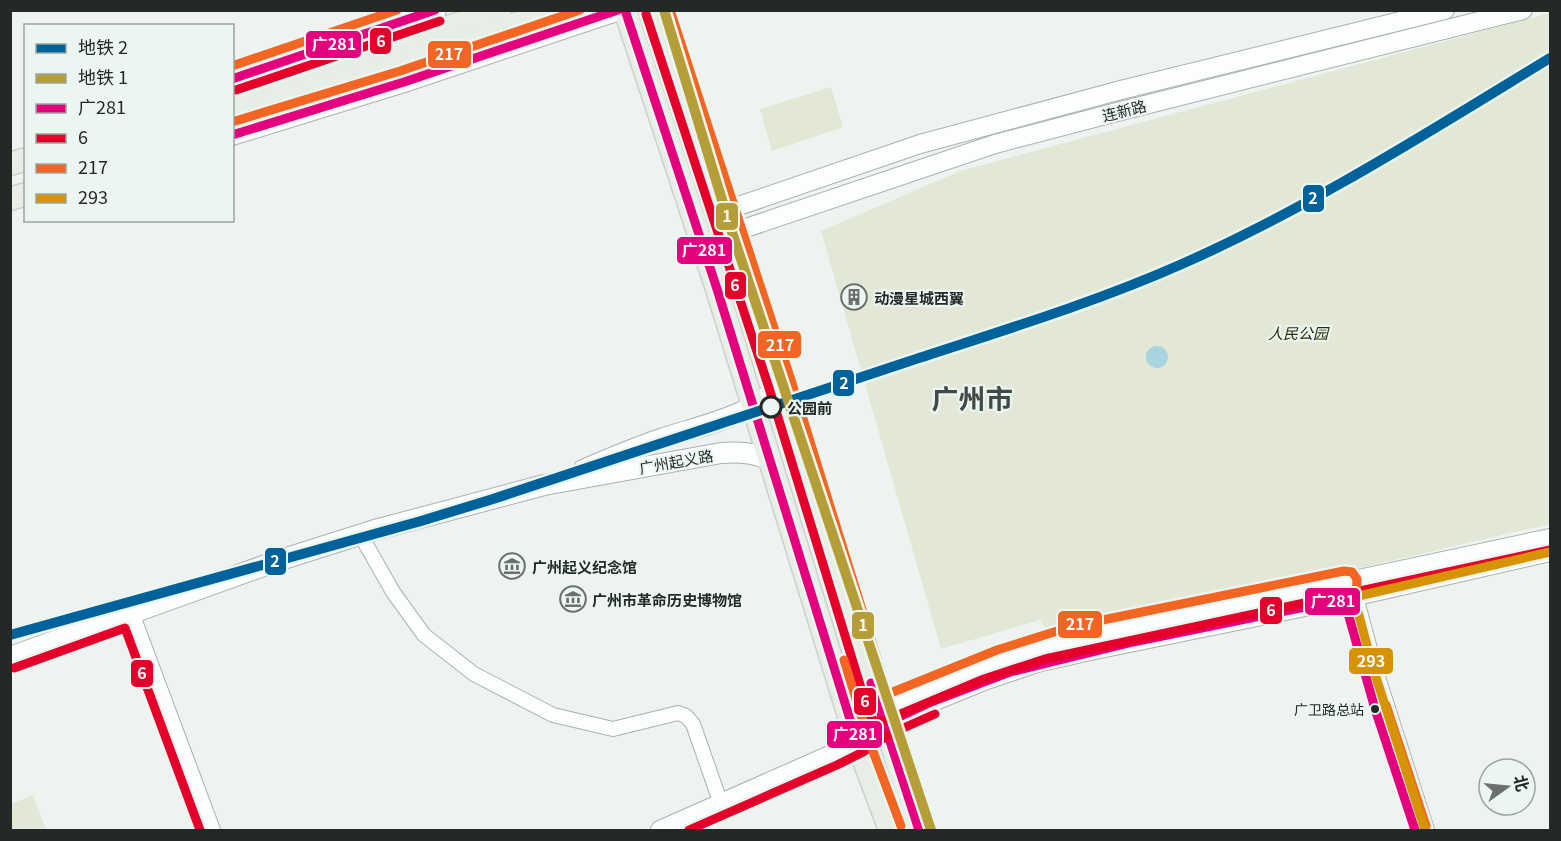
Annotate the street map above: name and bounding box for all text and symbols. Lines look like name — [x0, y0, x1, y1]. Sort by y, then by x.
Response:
legend — [24, 24, 234, 222]
line badge: 6 — [369, 27, 392, 55]
text: 6 — [376, 28, 386, 52]
line badge: 广281 — [305, 30, 362, 59]
text: 广281 — [312, 31, 356, 55]
text: 地铁 2 — [78, 33, 128, 59]
line badge: 217 — [427, 40, 472, 69]
text: 217 — [435, 41, 463, 65]
text: 地铁 1 — [78, 63, 128, 89]
text: 广281 — [78, 93, 126, 119]
street label: 连新路 — [1100, 94, 1148, 126]
text: 6 — [78, 123, 88, 149]
text: 217 — [78, 153, 108, 179]
text: 293 — [78, 183, 108, 209]
line badge: 2 — [1302, 184, 1325, 213]
text: 2 — [1308, 185, 1318, 209]
line badge: 1 — [715, 202, 739, 231]
text: 1 — [722, 203, 732, 227]
line badge: 广281 — [676, 236, 733, 265]
text: 广281 — [682, 237, 726, 261]
line badge: 6 — [724, 271, 747, 300]
text: 6 — [730, 272, 740, 296]
building icon: 动漫星城西翼 — [839, 282, 869, 312]
place label: 动漫星城西翼 — [874, 287, 964, 308]
park label: 人民公园 — [1268, 322, 1330, 343]
line badge: 217 — [757, 330, 802, 359]
text: 217 — [766, 332, 794, 356]
line badge: 2 — [832, 369, 855, 397]
text: 2 — [839, 370, 849, 394]
district label: 广州市 — [932, 378, 1013, 417]
marker: 公园前 — [760, 396, 782, 418]
place label: 公园前 — [787, 397, 832, 418]
street label: 广州起义路 — [637, 444, 715, 478]
line badge: 2 — [264, 547, 287, 576]
text: 2 — [270, 548, 280, 572]
museum icon: 广州起义纪念馆 — [497, 551, 527, 581]
place label: 广州起义纪念馆 — [532, 556, 637, 577]
museum icon: 广州市革命历史博物馆 — [558, 584, 588, 614]
line badge: 广281 — [1304, 587, 1361, 616]
text: 广281 — [1311, 588, 1355, 612]
place label: 广州市革命历史博物馆 — [592, 589, 742, 610]
line badge: 6 — [1259, 596, 1283, 625]
text: 6 — [1266, 597, 1276, 621]
line badge: 217 — [1057, 610, 1103, 639]
line badge: 1 — [851, 611, 875, 640]
text: 217 — [1066, 611, 1094, 635]
text: 1 — [858, 612, 868, 636]
line badge: 293 — [1348, 647, 1394, 675]
text: 293 — [1357, 648, 1385, 672]
line badge: 6 — [130, 659, 154, 688]
text: 6 — [137, 660, 147, 684]
line badge: 6 — [853, 687, 877, 716]
text: 6 — [860, 688, 870, 712]
place label: 广卫路总站 — [1294, 699, 1364, 719]
marker: 广卫路总站 — [1369, 703, 1381, 715]
line badge: 广281 — [826, 720, 883, 749]
text: 广281 — [833, 721, 877, 745]
north arrow — [1477, 757, 1537, 817]
text: 北 — [1509, 772, 1536, 794]

